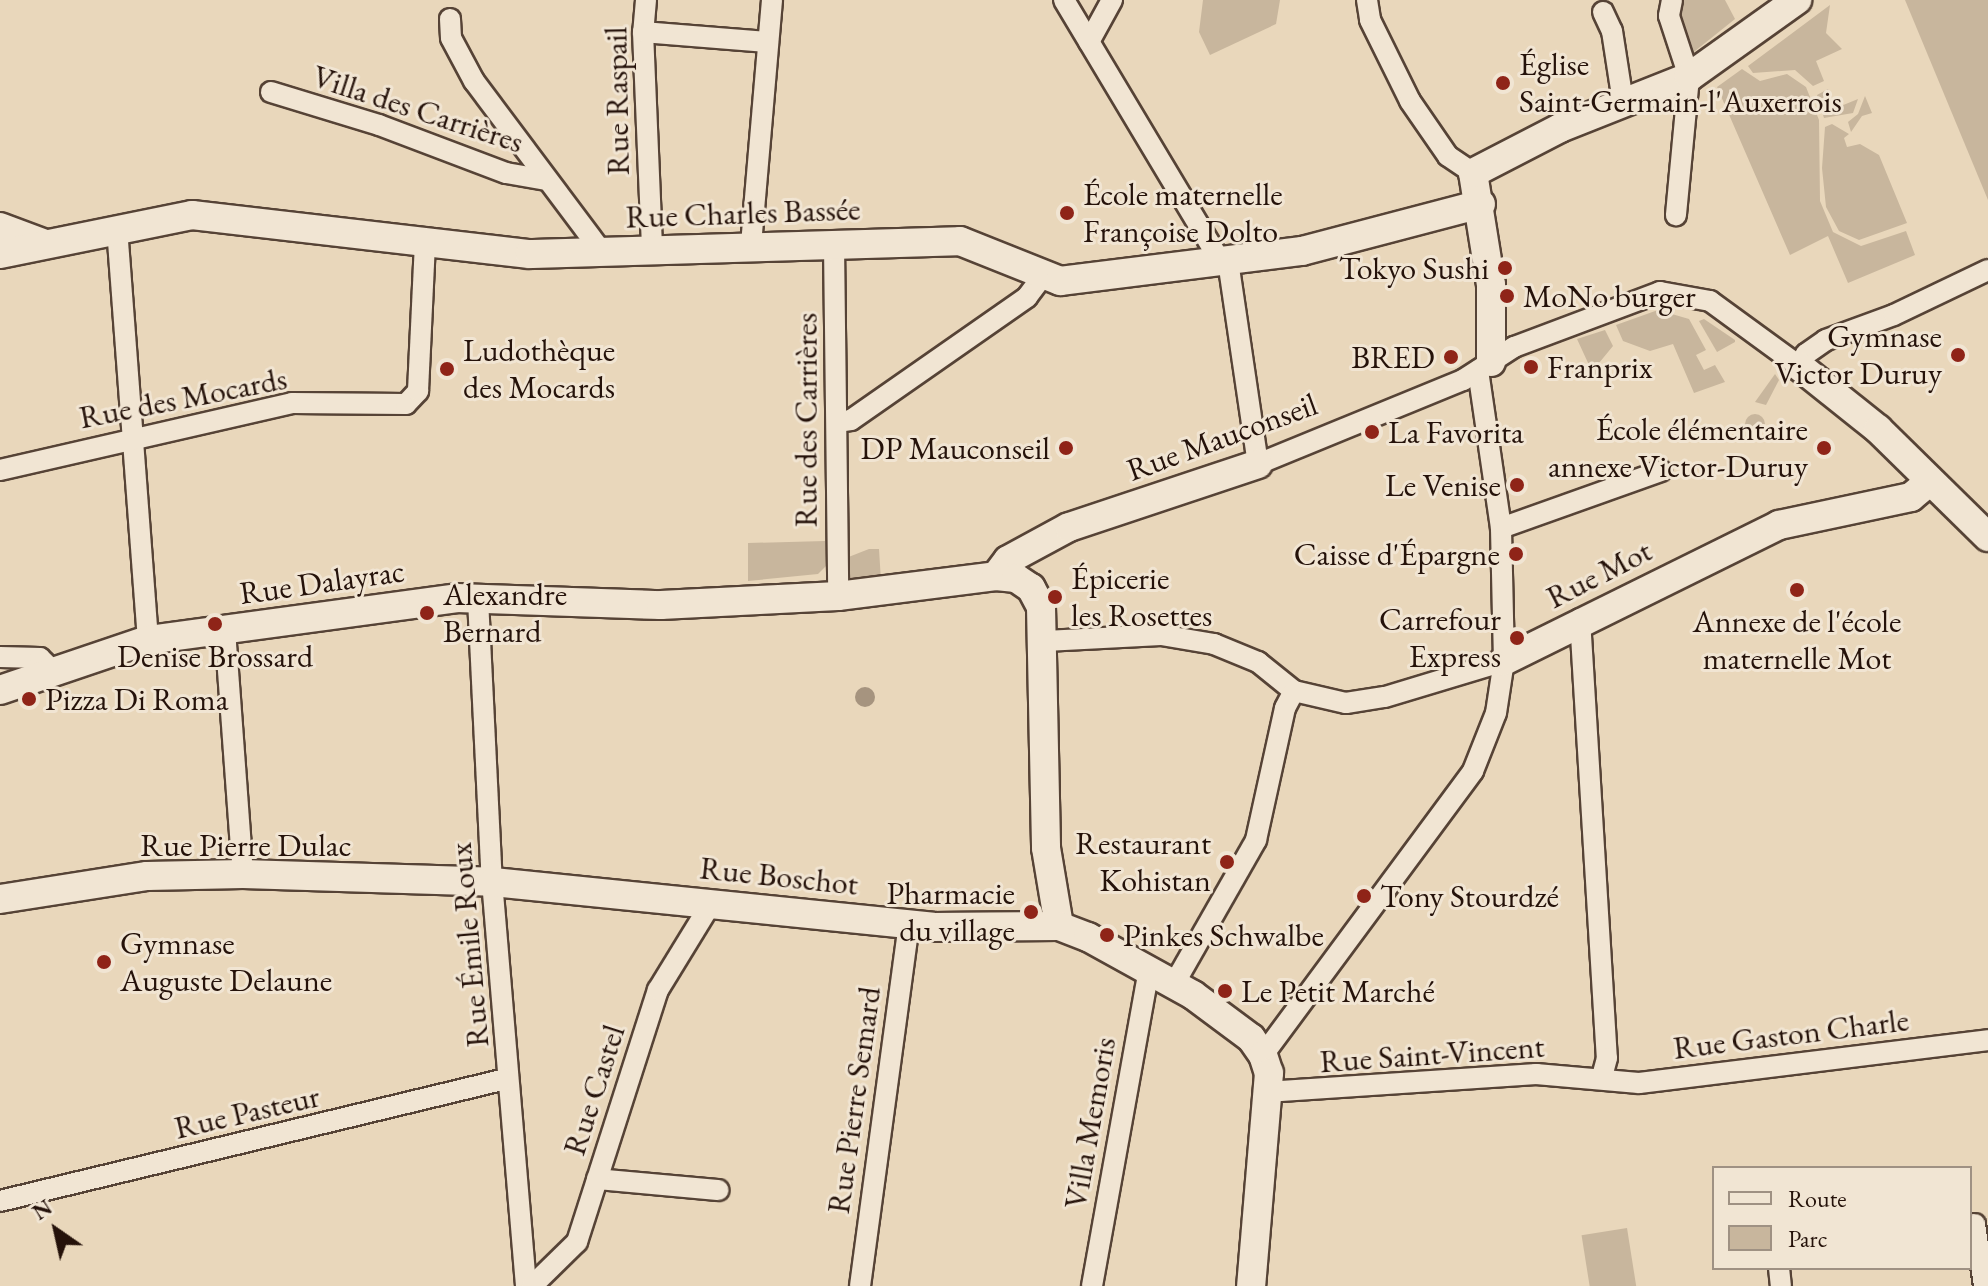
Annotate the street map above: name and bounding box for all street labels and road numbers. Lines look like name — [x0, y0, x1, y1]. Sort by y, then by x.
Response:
street label: Rue Raspail — [597, 26, 637, 176]
street label: Villa des Carrières — [308, 57, 528, 161]
street label: Rue Charles Bassée — [625, 190, 861, 236]
street label: Rue des Carrières — [787, 313, 825, 527]
street label: Rue des Mocards — [76, 359, 290, 437]
street label: Rue Mauconseil — [1122, 385, 1322, 489]
street label: Rue Mot — [1540, 531, 1658, 617]
street label: Rue Dalayrac — [237, 551, 407, 613]
street label: Rue Pierre Dulac — [140, 826, 352, 864]
street label: Rue Émile Roux — [441, 841, 497, 1049]
street label: Rue Boschot — [698, 849, 860, 903]
street label: Rue Pierre Semard — [819, 984, 889, 1216]
street label: Rue Gaston Charle — [1671, 1001, 1911, 1067]
street label: Rue Castel — [555, 1020, 633, 1160]
street label: Rue Saint-Vincent — [1318, 1027, 1546, 1081]
street label: Villa Memoris — [1056, 1034, 1124, 1212]
street label: Rue Pasteur — [171, 1077, 323, 1147]

